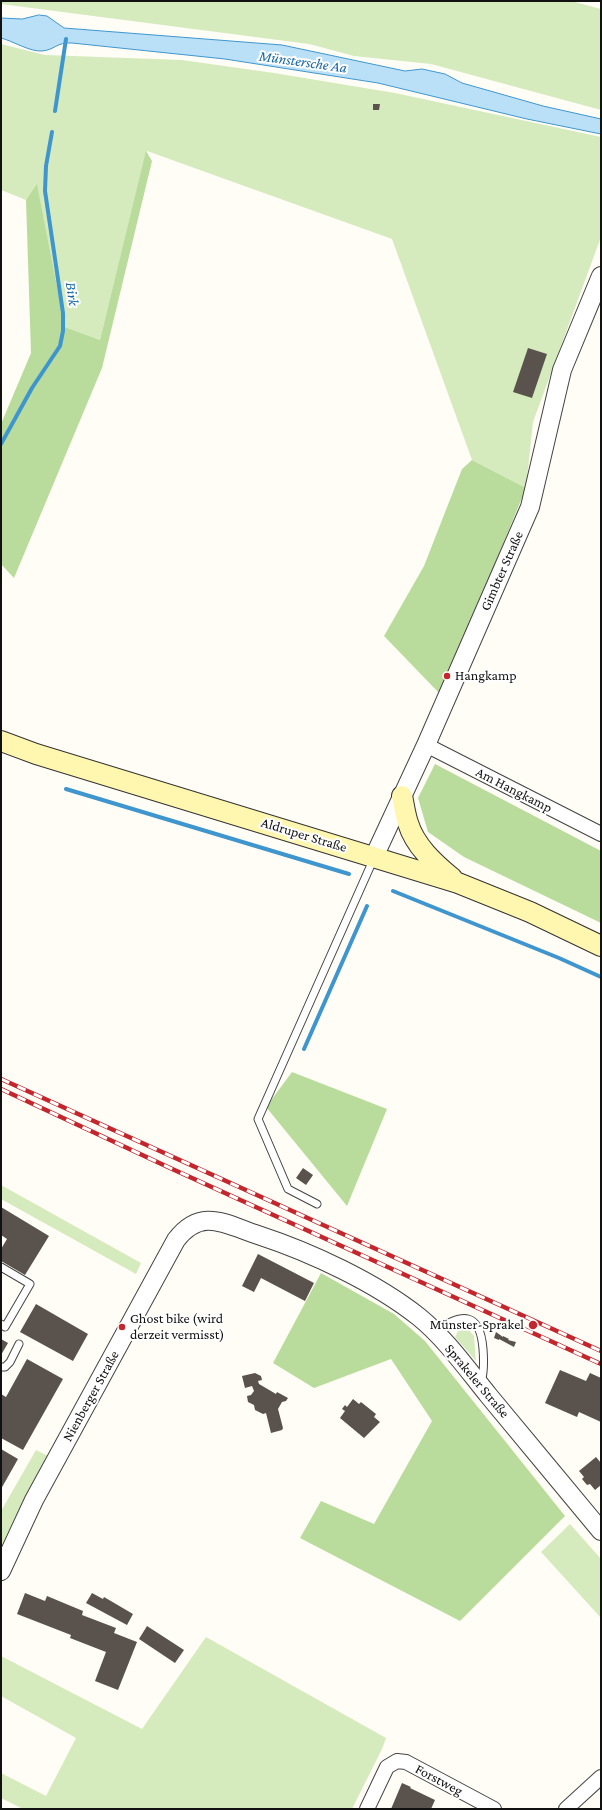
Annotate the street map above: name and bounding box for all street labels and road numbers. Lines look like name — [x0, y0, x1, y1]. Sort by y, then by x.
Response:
street label: Gimbter Straße — [477, 528, 527, 614]
street label: Am Hangkamp — [473, 764, 555, 816]
street label: Aldruper Straße — [259, 814, 349, 856]
street label: Sprakeler Straße — [441, 1341, 513, 1421]
street label: Nienberger Straße — [59, 1348, 123, 1444]
street label: Forstweg — [412, 1760, 466, 1800]

